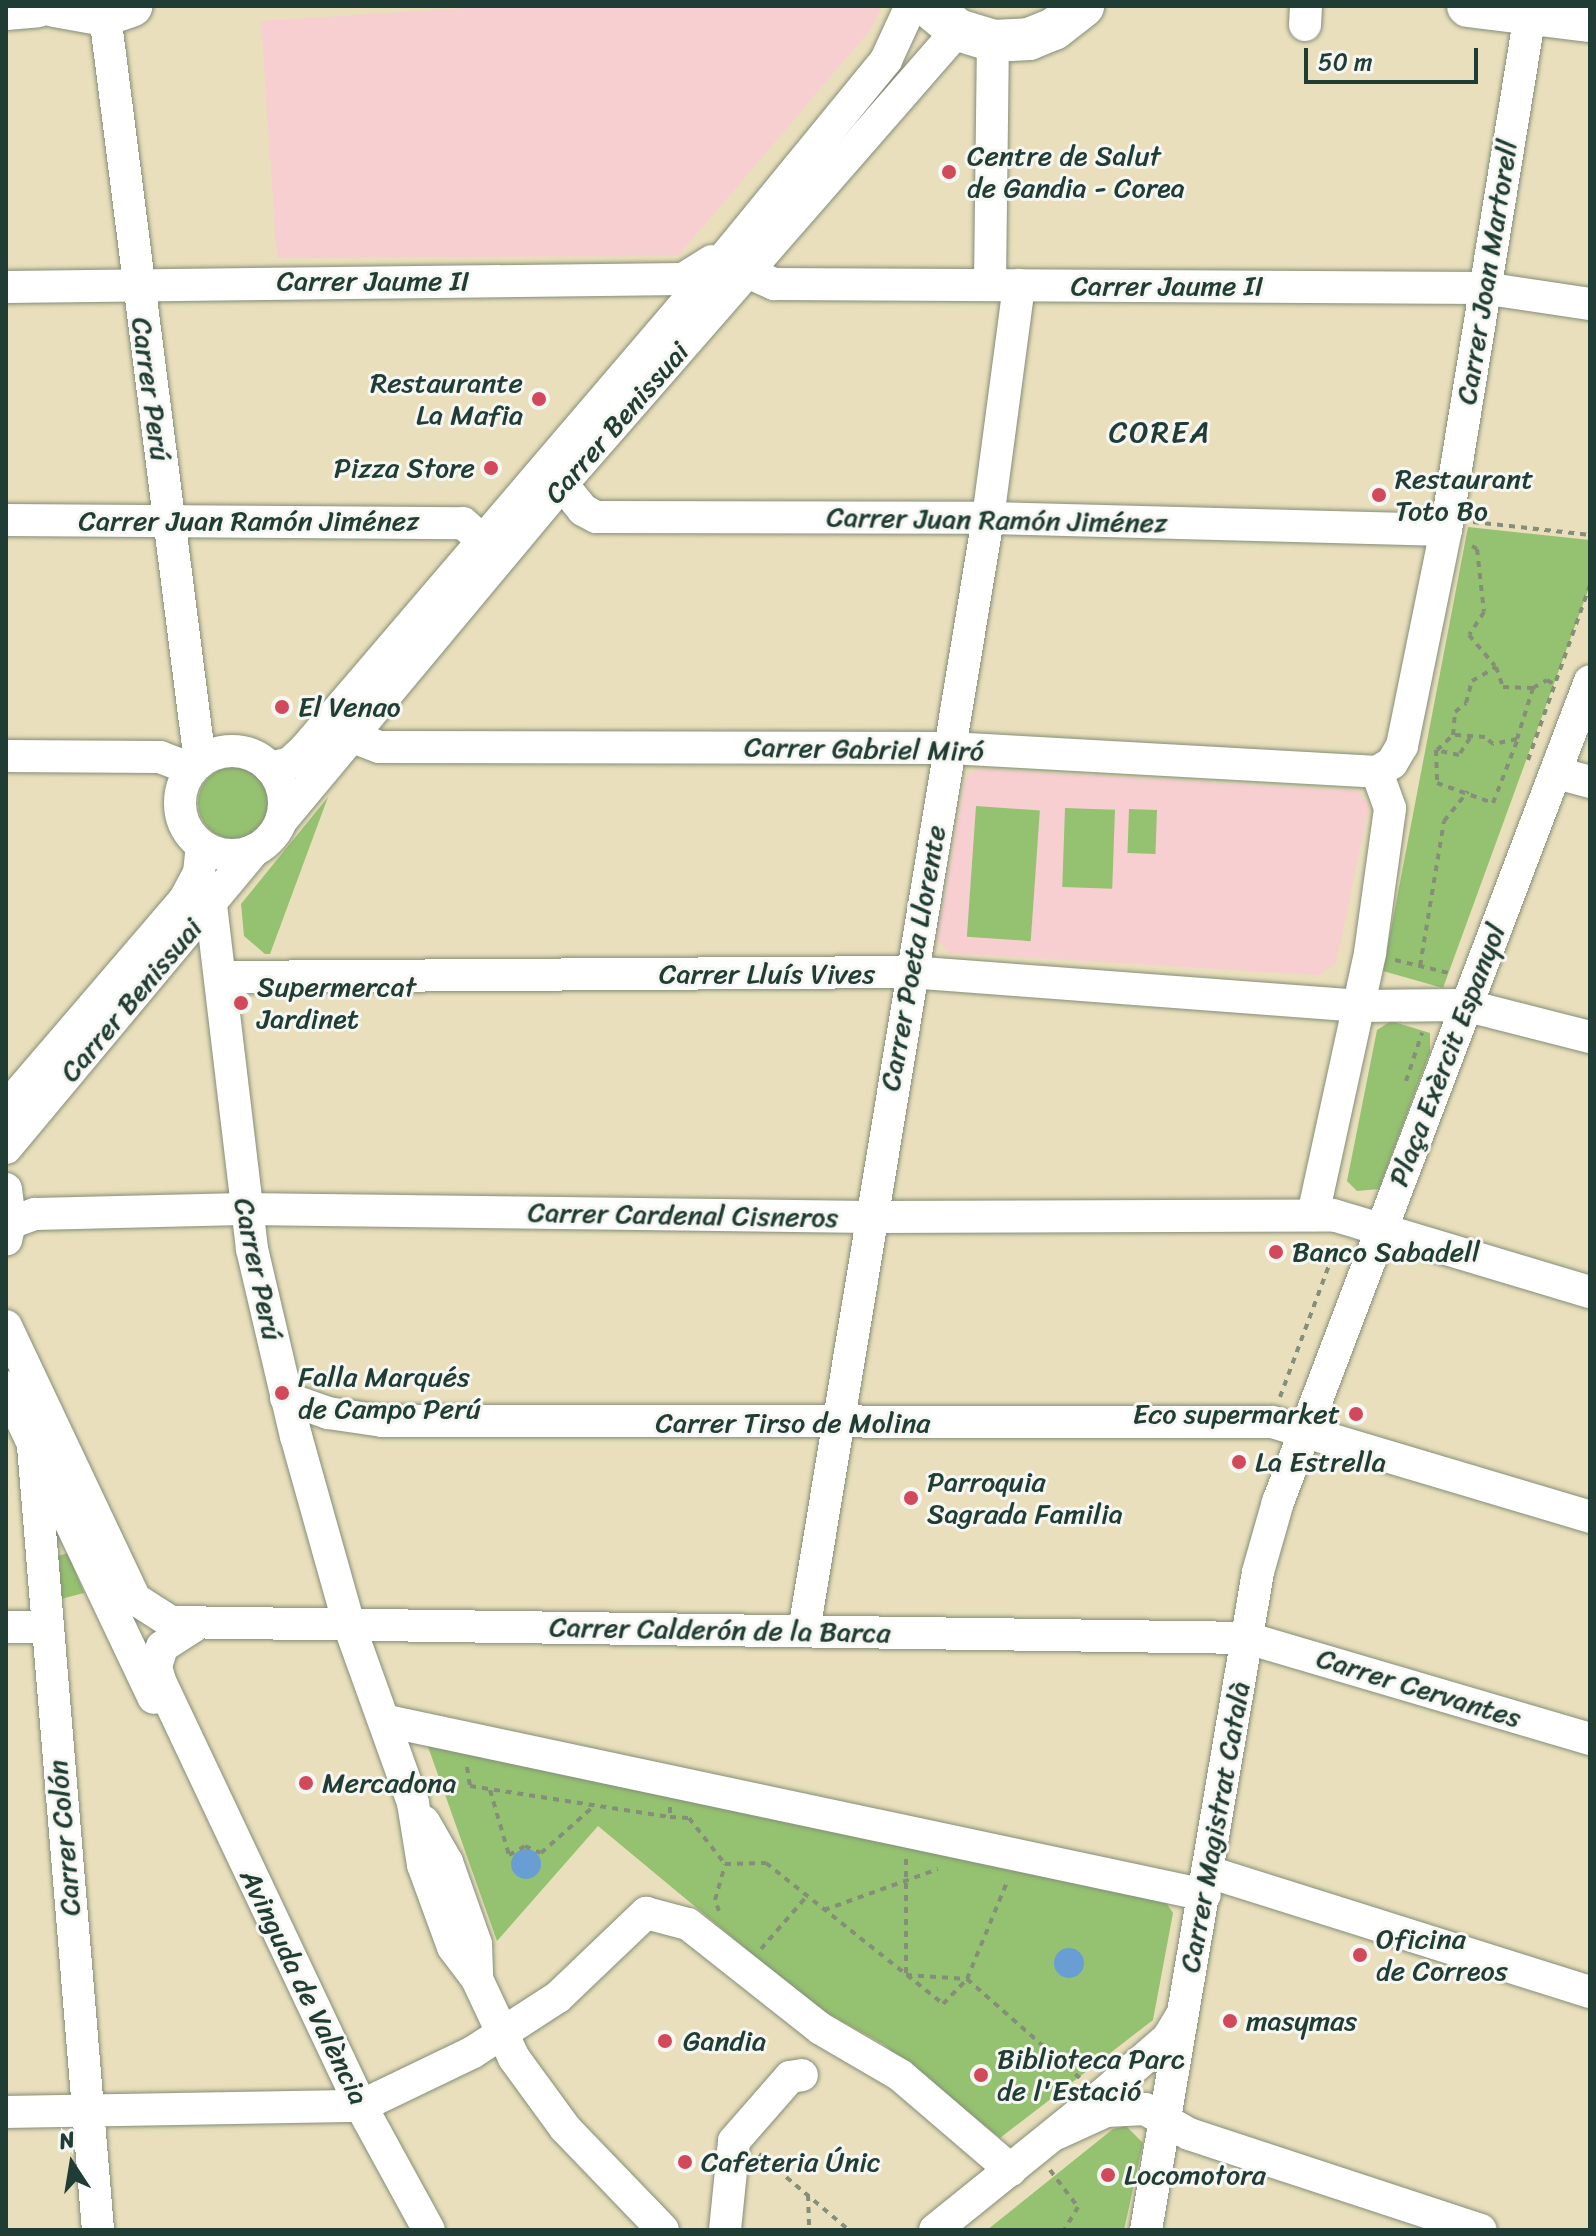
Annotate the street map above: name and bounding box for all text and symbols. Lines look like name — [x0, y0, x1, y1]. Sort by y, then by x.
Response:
scale bar — [1308, 32, 1482, 82]
text: 50 m — [1318, 41, 1373, 83]
street label: Carrer Joan Martorell — [1450, 137, 1524, 407]
place label: Centre de Salut de Gandia - Corea — [967, 139, 1186, 205]
marker: Centre de Salut de Gandia - Corea — [938, 161, 960, 183]
street label: Carrer Jaume II — [277, 264, 469, 298]
street label: Carrer Jaume II — [1071, 269, 1263, 303]
street label: Carrer Perú — [124, 315, 178, 463]
street label: Carrer Benissuai — [538, 335, 696, 511]
place label: Restaurante La Mafia — [370, 366, 523, 432]
marker: Restaurante La Mafia — [530, 390, 548, 408]
district label: COREA — [1109, 414, 1211, 450]
place label: Pizza Store — [332, 451, 475, 485]
marker: Pizza Store — [482, 459, 500, 477]
place label: Restaurant Toto Bo — [1395, 462, 1533, 528]
marker: Restaurant Toto Bo — [1370, 486, 1388, 504]
street label: Carrer Juan Ramón Jiménez — [826, 500, 1168, 540]
street label: Carrer Juan Ramón Jiménez — [79, 504, 419, 538]
place label: El Venao — [298, 690, 401, 724]
marker: El Venao — [273, 698, 291, 716]
street label: Carrer Gabriel Miró — [744, 730, 984, 768]
street label: Carrer Poeta Llorente — [873, 823, 953, 1093]
street label: Carrer Benissuai — [53, 911, 209, 1089]
street label: Plaça Exèrcit Espanyol — [1381, 918, 1513, 1192]
street label: Carrer Lluís Vives — [659, 957, 875, 991]
place label: Supermercat Jardinet — [257, 970, 416, 1036]
marker: Supermercat Jardinet — [232, 994, 250, 1012]
street label: Carrer Perú — [226, 1194, 290, 1344]
street label: Carrer Cardenal Cisneros — [528, 1195, 838, 1235]
place label: Banco Sabadell — [1292, 1235, 1480, 1269]
marker: Banco Sabadell — [1267, 1243, 1285, 1261]
place label: Falla Marqués de Campo Perú — [298, 1360, 482, 1426]
marker: Falla Marqués de Campo Perú — [273, 1384, 291, 1402]
place label: Eco supermarket — [1132, 1397, 1340, 1431]
marker: Eco supermarket — [1347, 1405, 1365, 1423]
street label: Carrer Tirso de Molina — [655, 1406, 931, 1440]
place label: La Estrella — [1255, 1445, 1386, 1479]
marker: La Estrella — [1230, 1453, 1248, 1471]
place label: Parroquia Sagrada Familia — [927, 1465, 1123, 1531]
marker: Parroquia Sagrada Familia — [902, 1489, 920, 1507]
street label: Carrer Calderón de la Barca — [549, 1610, 891, 1650]
street label: Carrer Cervantes — [1313, 1641, 1525, 1735]
street label: Carrer Magistrat Català — [1173, 1679, 1257, 1975]
street label: Carrer Colón — [40, 1759, 88, 1917]
place label: Mercadona — [322, 1766, 457, 1800]
marker: Mercadona — [297, 1774, 315, 1792]
street label: Avinguda de València — [232, 1864, 376, 2110]
place label: Oficina de Correos — [1376, 1922, 1507, 1988]
marker: Oficina de Correos — [1351, 1946, 1369, 1964]
place label: masymas — [1246, 2004, 1357, 2038]
marker: masymas — [1221, 2012, 1239, 2030]
place label: Gandia — [683, 2024, 766, 2058]
marker: Gandia — [654, 2030, 676, 2052]
place label: Biblioteca Parc de l'Estació — [997, 2042, 1185, 2108]
marker: Biblioteca Parc de l'Estació — [972, 2066, 990, 2084]
text: N — [55, 2119, 78, 2161]
north arrow — [32, 2124, 112, 2204]
place label: Cafeteria Únic — [701, 2145, 881, 2179]
marker: Cafeteria Únic — [676, 2153, 694, 2171]
place label: Locomotora — [1124, 2158, 1266, 2192]
marker: Locomotora — [1099, 2166, 1117, 2184]

